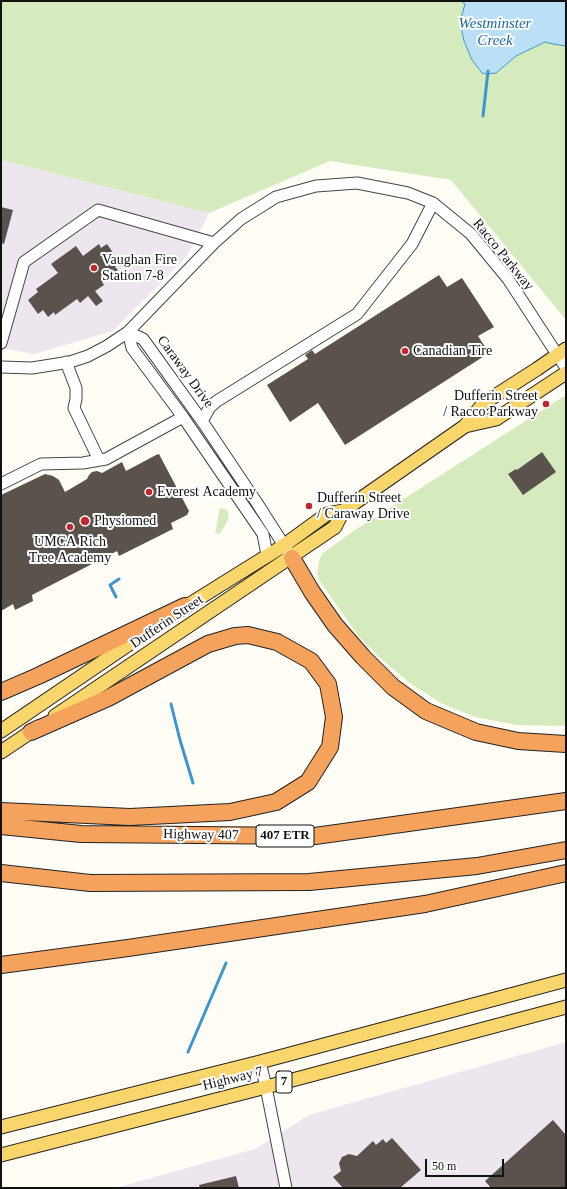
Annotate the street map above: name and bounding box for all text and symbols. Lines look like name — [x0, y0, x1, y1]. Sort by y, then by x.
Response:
water label: Westminster Creek — [459, 15, 531, 50]
street label: Racco Parkway — [469, 216, 537, 294]
place label: Vaughan Fire Station 7-8 — [102, 252, 177, 284]
marker: Vaughan Fire Station 7-8 — [89, 263, 99, 273]
street label: Caraway Drive — [153, 333, 217, 411]
place label: Canadian Tire — [413, 343, 492, 359]
marker: Canadian Tire — [400, 346, 410, 356]
place label: Dufferin Street / Racco Parkway — [443, 388, 538, 420]
marker: Dufferin Street / Racco Parkway — [541, 399, 551, 409]
place label: Everest Academy — [157, 484, 256, 500]
marker: Everest Academy — [144, 487, 154, 497]
place label: Dufferin Street / Caraway Drive — [317, 490, 410, 522]
marker: Dufferin Street / Caraway Drive — [304, 501, 314, 511]
place label: Physiomed — [94, 513, 156, 529]
marker: Physiomed — [79, 515, 91, 527]
marker: UMCA Rich Tree Academy — [65, 522, 75, 532]
place label: UMCA Rich Tree Academy — [29, 534, 111, 566]
street label: Dufferin Street — [127, 592, 207, 652]
road number: 407 ETR — [256, 825, 314, 847]
street label: Highway 407 — [163, 826, 239, 844]
street label: Highway 7 — [201, 1063, 265, 1095]
road number: 7 — [276, 1071, 292, 1093]
scale bar — [427, 1151, 506, 1177]
text: 50 m — [432, 1159, 456, 1173]

